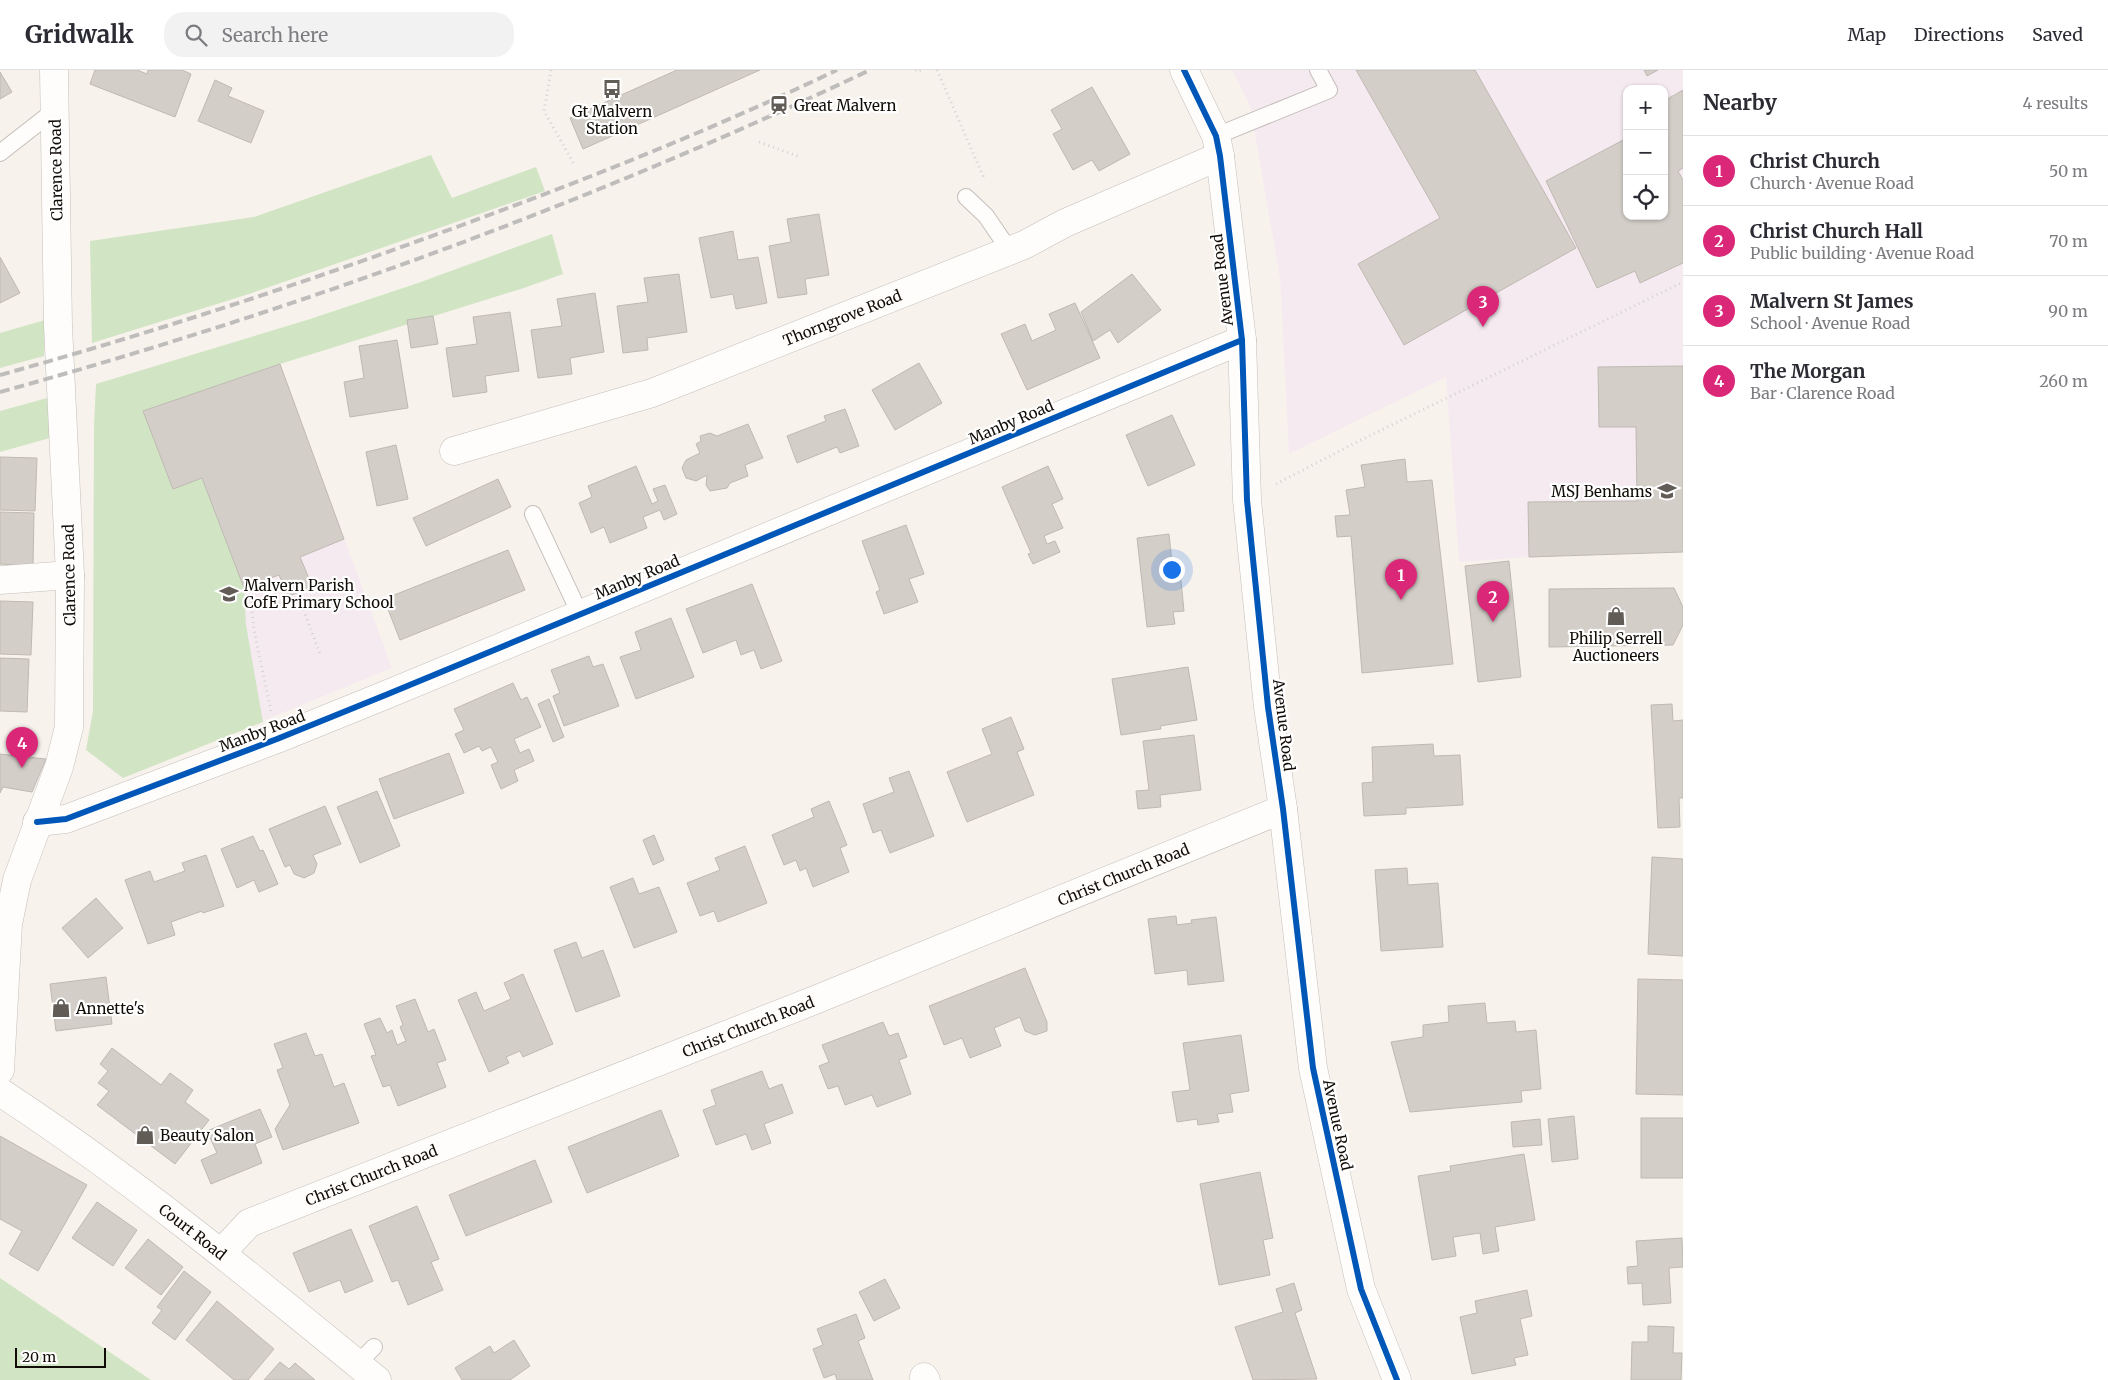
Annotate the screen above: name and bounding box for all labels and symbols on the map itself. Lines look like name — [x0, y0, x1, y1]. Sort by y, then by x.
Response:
bus stop icon: Gt Malvern Station — [601, 78, 623, 100]
station icon: Great Malvern — [768, 94, 790, 116]
place label: Great Malvern — [794, 96, 897, 115]
place label: Gt Malvern Station — [572, 102, 652, 138]
street label: Clarence Road — [46, 119, 66, 221]
street label: Avenue Road — [1207, 233, 1237, 328]
street label: Thorngrove Road — [780, 285, 904, 349]
pin: 3 — [1467, 286, 1499, 327]
street label: Manby Road — [966, 396, 1056, 448]
school or university icon: MSJ Benhams — [1656, 480, 1678, 502]
place label: MSJ Benhams — [1551, 482, 1652, 501]
street label: Clarence Road — [59, 524, 79, 626]
street label: Manby Road — [592, 551, 682, 603]
your location — [1159, 557, 1185, 583]
pin: 1 — [1385, 559, 1417, 600]
place label: Malvern Parish CofE Primary School — [244, 576, 394, 612]
pin: 2 — [1477, 581, 1509, 622]
school or university icon: Malvern Parish CofE Primary School — [218, 583, 240, 605]
shop icon: Philip Serrell Auctioneers — [1605, 605, 1627, 627]
place label: Philip Serrell Auctioneers — [1569, 629, 1663, 665]
street label: Avenue Road — [1269, 677, 1299, 772]
street label: Manby Road — [216, 706, 308, 756]
pin: 4 — [6, 727, 38, 768]
street label: Christ Church Road — [1055, 839, 1192, 909]
street label: Christ Church Road — [679, 992, 817, 1061]
shop icon: Annette's — [50, 997, 72, 1019]
place label: Annette's — [75, 999, 144, 1018]
street label: Avenue Road — [1319, 1077, 1357, 1172]
shop icon: Beauty Salon — [134, 1124, 156, 1146]
place label: Beauty Salon — [160, 1126, 254, 1145]
street label: Christ Church Road — [302, 1140, 440, 1209]
street label: Court Road — [155, 1199, 230, 1264]
scale bar — [15, 1345, 106, 1368]

